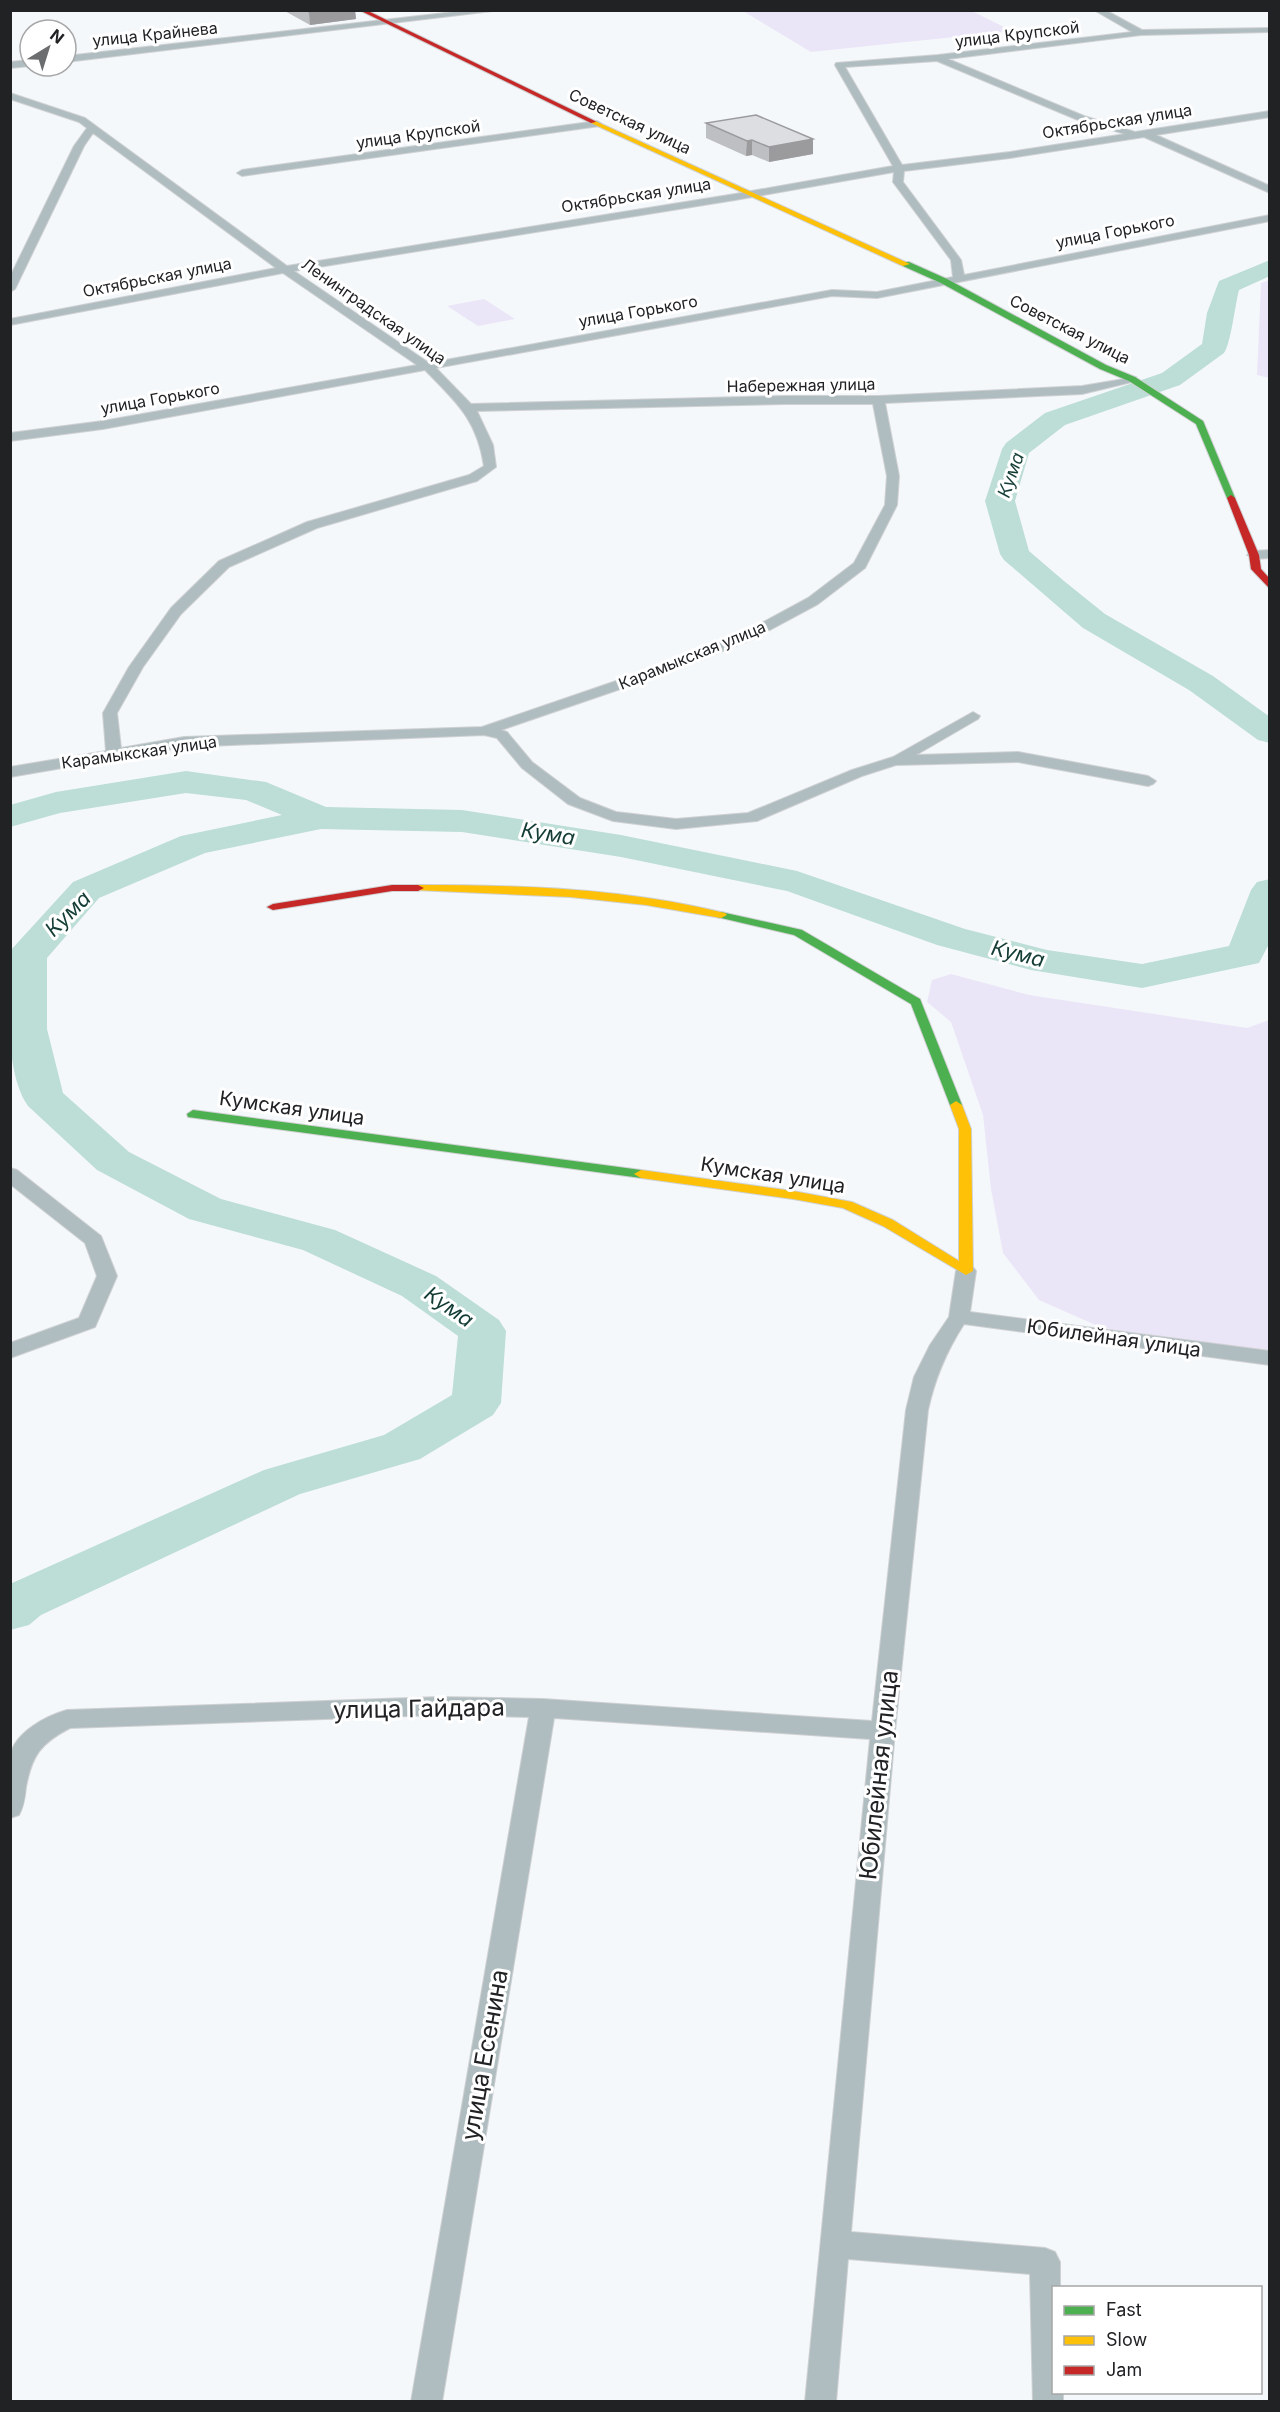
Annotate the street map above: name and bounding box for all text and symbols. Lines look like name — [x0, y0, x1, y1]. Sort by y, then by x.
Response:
street label: улица Крупской — [954, 16, 1080, 52]
street label: улица Крайнева — [91, 17, 219, 51]
north arrow — [18, 18, 78, 78]
text: N — [46, 25, 68, 48]
street label: Советская улица — [566, 84, 694, 158]
street label: Октябрьская улица — [1041, 99, 1193, 143]
street label: улица Крупской — [355, 115, 481, 153]
street label: Октябрьская улица — [560, 173, 712, 217]
street label: улица Горького — [1054, 210, 1176, 252]
street label: Октябрьская улица — [81, 253, 233, 301]
street label: Ленинградская улица — [298, 254, 450, 368]
street label: Советская улица — [1006, 290, 1134, 368]
street label: улица Горького — [577, 291, 699, 331]
street label: Набережная улица — [726, 374, 876, 396]
street label: улица Горького — [99, 378, 221, 418]
water label: Кума — [993, 449, 1028, 500]
street label: Карамыкская улица — [616, 616, 768, 694]
street label: Карамыкская улица — [60, 731, 218, 773]
water label: Кума — [519, 817, 577, 850]
water label: Кума — [40, 886, 96, 942]
water label: Кума — [989, 935, 1048, 972]
street label: Кумская улица — [218, 1086, 366, 1130]
street label: Кумская улица — [699, 1152, 847, 1198]
water label: Кума — [420, 1281, 479, 1332]
street label: Юбилейная улица — [1025, 1314, 1203, 1362]
street label: Юбилейная улица — [853, 1669, 904, 1881]
street label: улица Гайдара — [333, 1693, 505, 1724]
street label: улица Есенина — [455, 1967, 514, 2143]
legend — [1052, 2286, 1262, 2394]
text: Fast — [1106, 2299, 1142, 2320]
text: Slow — [1106, 2329, 1147, 2350]
text: Jam — [1106, 2359, 1142, 2380]

